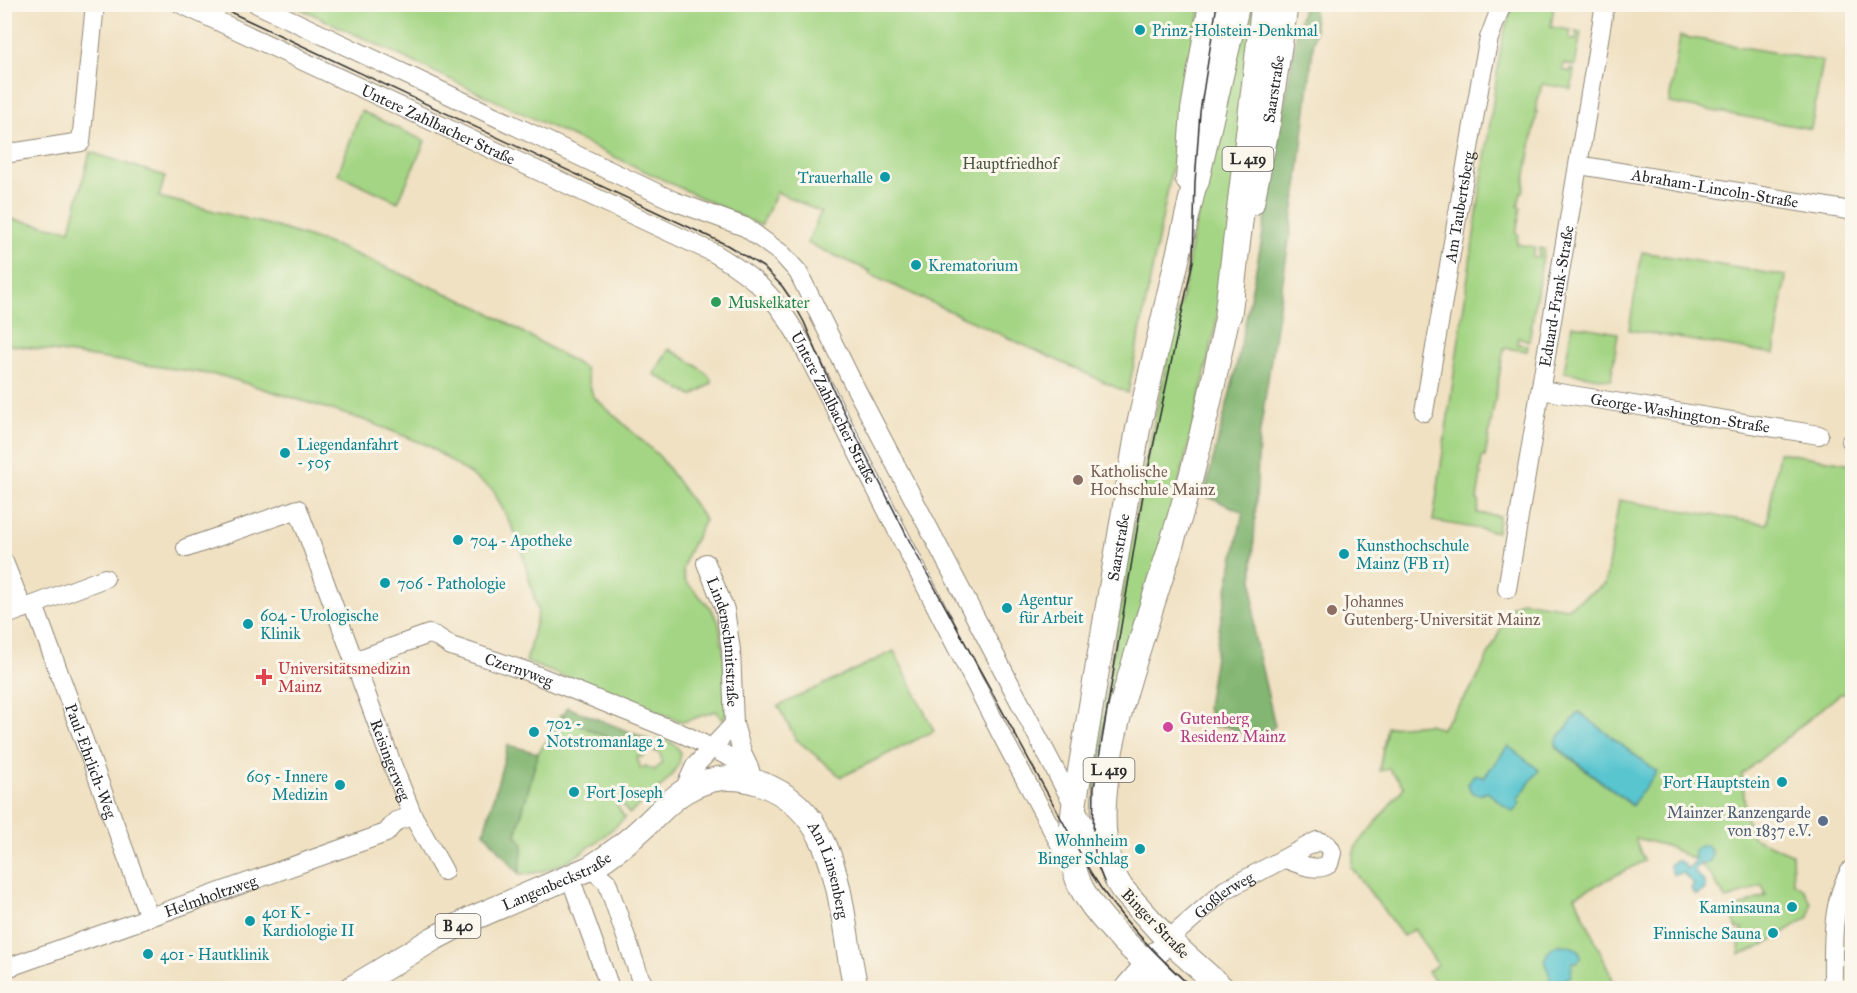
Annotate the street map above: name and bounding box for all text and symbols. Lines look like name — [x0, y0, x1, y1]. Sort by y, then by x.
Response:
place label: Prinz-Holstein-Denkmal — [1152, 21, 1319, 40]
marker: Prinz-Holstein-Denkmal — [1133, 23, 1147, 37]
street label: Saarstraße — [1259, 54, 1288, 124]
street label: Untere Zahlbacher Straße — [358, 80, 519, 169]
road number: L 419 — [1222, 147, 1274, 171]
street label: Am Taubertsberg — [1440, 149, 1479, 265]
park label: Hauptfriedhof — [962, 154, 1060, 173]
street label: Abraham-Lincoln-Straße — [1629, 165, 1800, 212]
place label: Trauerhalle — [798, 168, 873, 187]
marker: Trauerhalle — [878, 170, 892, 184]
street label: Eduard-Frank-Straße — [1535, 224, 1578, 368]
place label: Krematorium — [928, 256, 1019, 275]
marker: Krematorium — [909, 258, 923, 272]
place label: Muskelkater — [728, 293, 809, 312]
marker: Muskelkater — [709, 295, 723, 309]
street label: Untere Zahlbacher Straße — [787, 328, 881, 487]
street label: George-Washington-Straße — [1589, 389, 1771, 437]
place label: Liegendanfahrt - 505 — [297, 435, 399, 472]
marker: Liegendanfahrt - 505 — [278, 446, 292, 460]
place label: Katholische Hochschule Mainz — [1090, 462, 1216, 499]
marker: Katholische Hochschule Mainz — [1071, 473, 1085, 487]
street label: Saarstraße — [1103, 512, 1134, 582]
place label: 704 - Apotheke — [470, 531, 573, 550]
marker: 704 - Apotheke — [451, 533, 465, 547]
place label: Kunsthochschule Mainz (FB 11) — [1356, 536, 1470, 574]
marker: Kunsthochschule Mainz (FB 11) — [1337, 547, 1351, 561]
place label: 706 - Pathologie — [397, 574, 506, 594]
street label: Lindenschmitstraße — [703, 574, 742, 708]
marker: 706 - Pathologie — [378, 576, 392, 590]
place label: Agentur für Arbeit — [1018, 590, 1084, 627]
place label: Johannes Gutenberg-Universität Mainz — [1342, 592, 1541, 630]
marker: Agentur für Arbeit — [1000, 601, 1014, 615]
marker: Johannes Gutenberg-Universität Mainz — [1325, 603, 1339, 617]
place label: 604 - Urologische Klinik — [260, 606, 379, 643]
marker: 604 - Urologische Klinik — [241, 617, 255, 631]
street label: Czernyweg — [482, 649, 556, 692]
place label: Universitätsmedizin Mainz — [278, 659, 411, 696]
marker: Universitätsmedizin Mainz — [255, 668, 273, 686]
street label: Paul-Ehrlich-Weg — [61, 701, 121, 822]
place label: Gutenberg Residenz Mainz — [1180, 709, 1287, 746]
place label: 702 - Notstromanlage 2 — [546, 714, 664, 752]
street label: Reisingerweg — [366, 716, 415, 804]
marker: Gutenberg Residenz Mainz — [1161, 720, 1175, 734]
marker: 702 - Notstromanlage 2 — [527, 725, 541, 739]
road number: L 419 — [1084, 758, 1134, 782]
place label: 605 - Innere Medizin — [246, 767, 328, 804]
place label: Fort Hauptstein — [1663, 773, 1770, 792]
marker: Fort Hauptstein — [1775, 775, 1789, 789]
marker: 605 - Innere Medizin — [333, 778, 347, 792]
place label: Fort Joseph — [586, 783, 663, 803]
marker: Fort Joseph — [567, 785, 581, 799]
place label: Mainzer Ranzengarde von 1837 e.V. — [1667, 803, 1811, 840]
marker: Mainzer Ranzengarde von 1837 e.V. — [1816, 814, 1830, 828]
street label: Am Linsenberg — [803, 817, 853, 921]
place label: Wohnheim Binger Schlag — [1037, 831, 1129, 869]
marker: Wohnheim Binger Schlag — [1133, 842, 1147, 856]
street label: Langenbeckstraße — [499, 848, 615, 915]
street label: Goßlerweg — [1190, 867, 1258, 923]
street label: Helmholtzweg — [162, 871, 260, 921]
street label: Binger Straße — [1117, 884, 1194, 963]
place label: Kaminsauna — [1699, 898, 1780, 917]
marker: Kaminsauna — [1785, 900, 1799, 914]
place label: 401 K - Kardiologie II — [262, 903, 355, 941]
marker: 401 K - Kardiologie II — [243, 914, 257, 928]
road number: B 40 — [436, 914, 480, 938]
place label: Finnische Sauna — [1653, 924, 1761, 943]
marker: Finnische Sauna — [1766, 926, 1780, 940]
place label: 401 - Hautklinik — [160, 945, 270, 964]
marker: 401 - Hautklinik — [141, 947, 155, 961]

